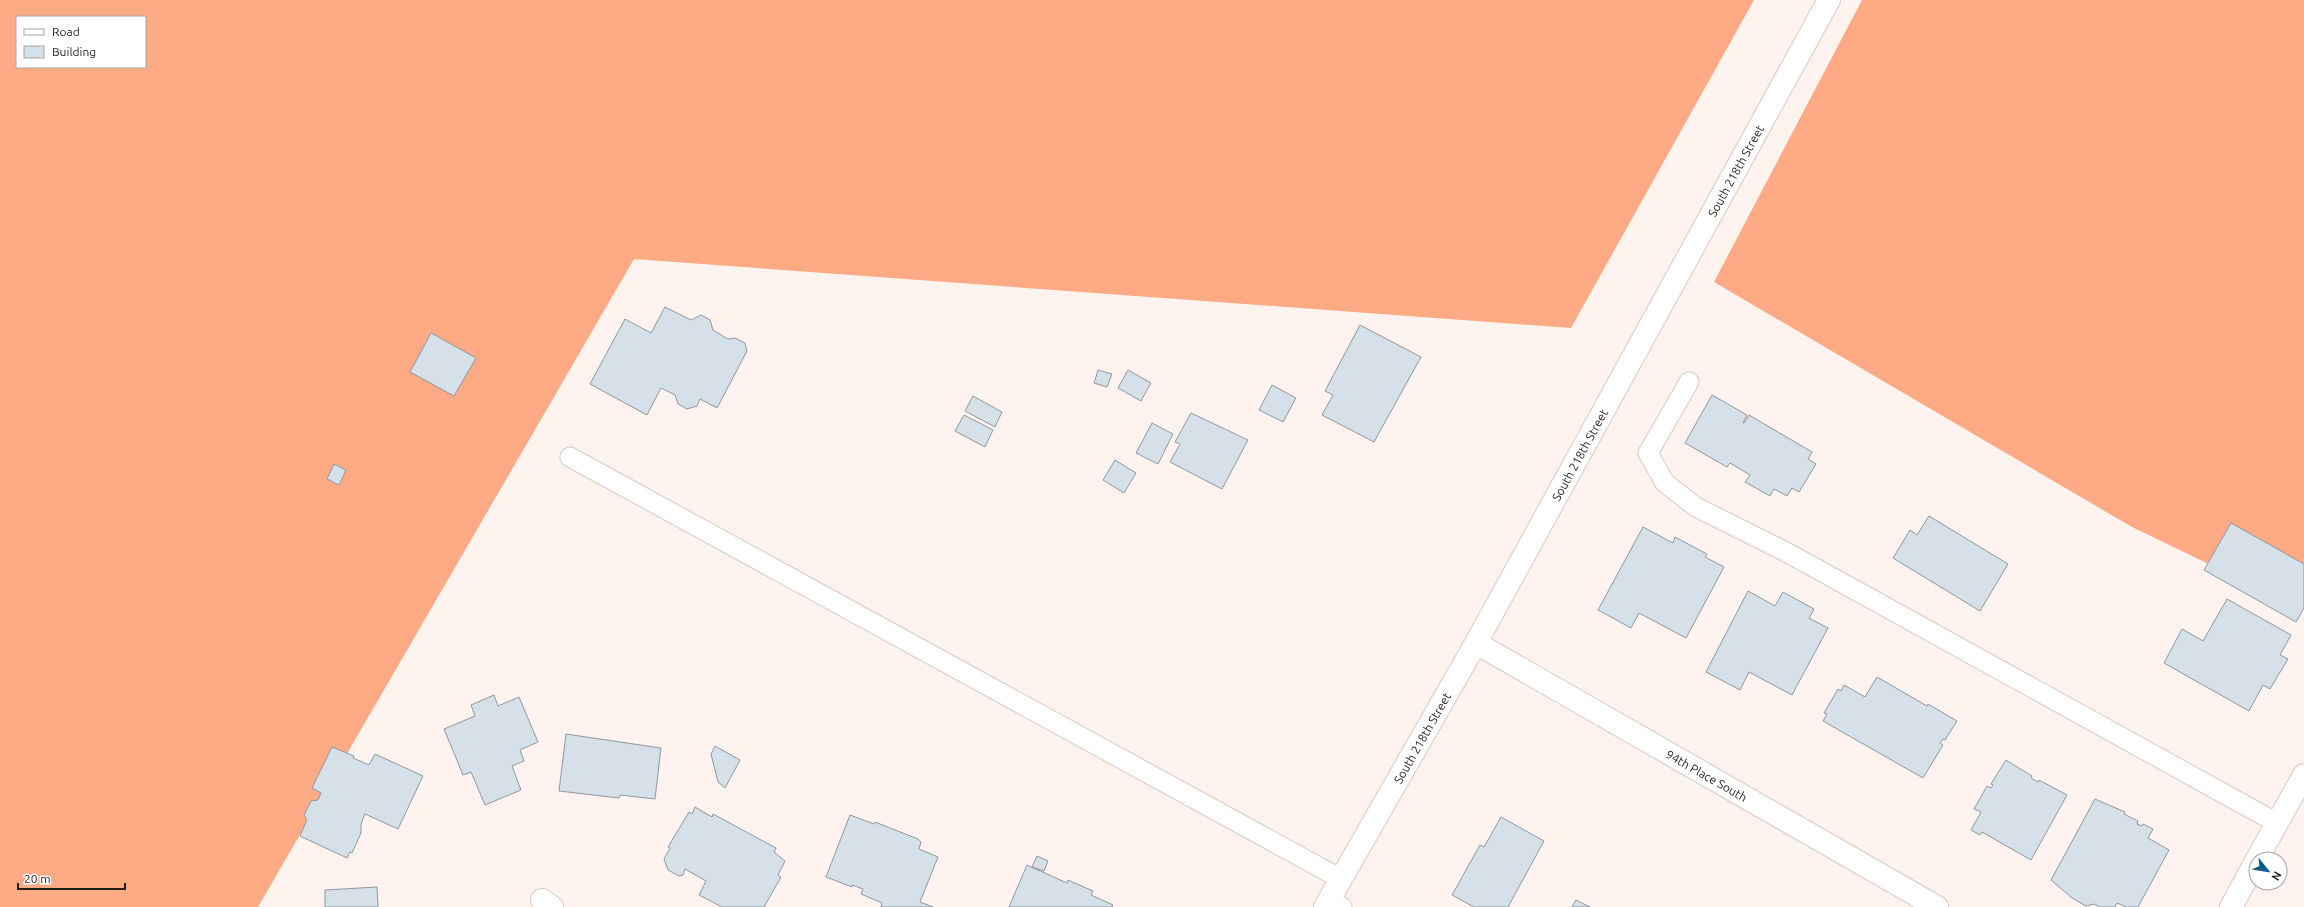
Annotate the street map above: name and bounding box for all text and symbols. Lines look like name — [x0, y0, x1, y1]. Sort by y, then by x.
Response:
legend — [16, 16, 146, 68]
text: Road — [52, 25, 80, 38]
text: Building — [52, 45, 96, 58]
street label: South 218th Street — [1705, 122, 1766, 219]
street label: South 218th Street — [1549, 406, 1610, 503]
street label: South 218th Street — [1391, 690, 1453, 786]
street label: 94th Place South — [1664, 747, 1750, 803]
north arrow — [2248, 851, 2288, 891]
scale bar — [18, 865, 125, 891]
text: N — [2269, 869, 2284, 883]
text: 20 m — [24, 872, 51, 885]

